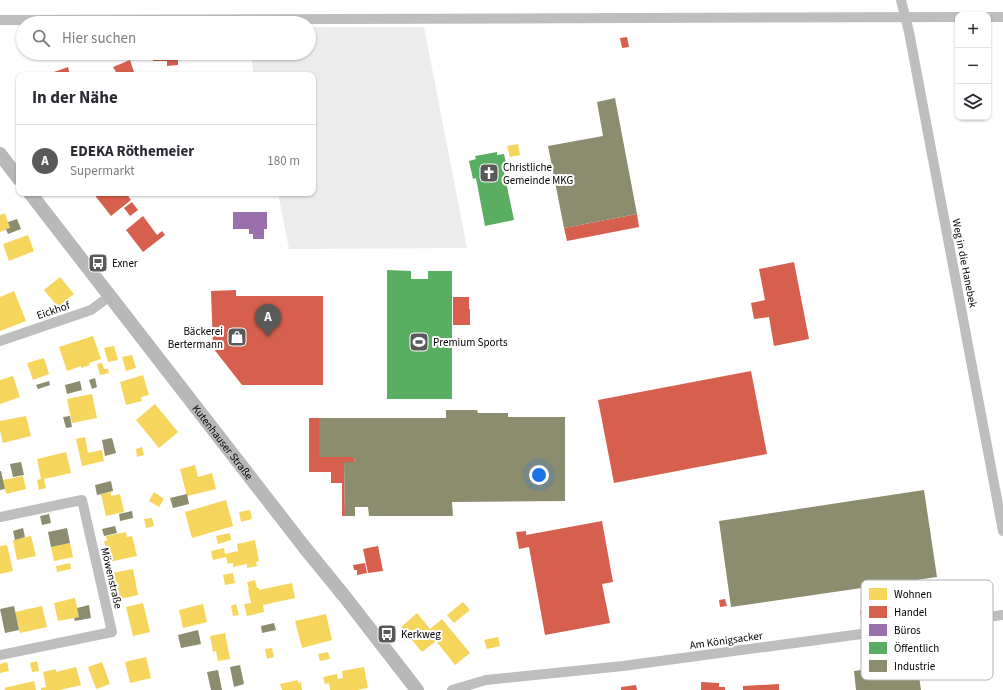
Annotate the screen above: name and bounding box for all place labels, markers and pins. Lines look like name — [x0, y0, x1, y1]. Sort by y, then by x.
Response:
place label: Christliche Gemeinde MKG — [503, 160, 573, 188]
church icon: Christliche Gemeinde MKG — [478, 162, 500, 184]
bus stop icon: Exner — [87, 252, 109, 274]
place label: Exner — [112, 256, 138, 271]
pin: A — [255, 304, 281, 337]
place label: Bäckerei Bertermann — [168, 324, 223, 352]
shop icon: Bäckerei Bertermann — [226, 326, 248, 348]
sports icon: Premium Sports — [408, 331, 430, 353]
place label: Premium Sports — [433, 335, 508, 350]
bus stop icon: Kerkweg — [376, 623, 398, 645]
place label: Kerkweg — [401, 627, 441, 642]

